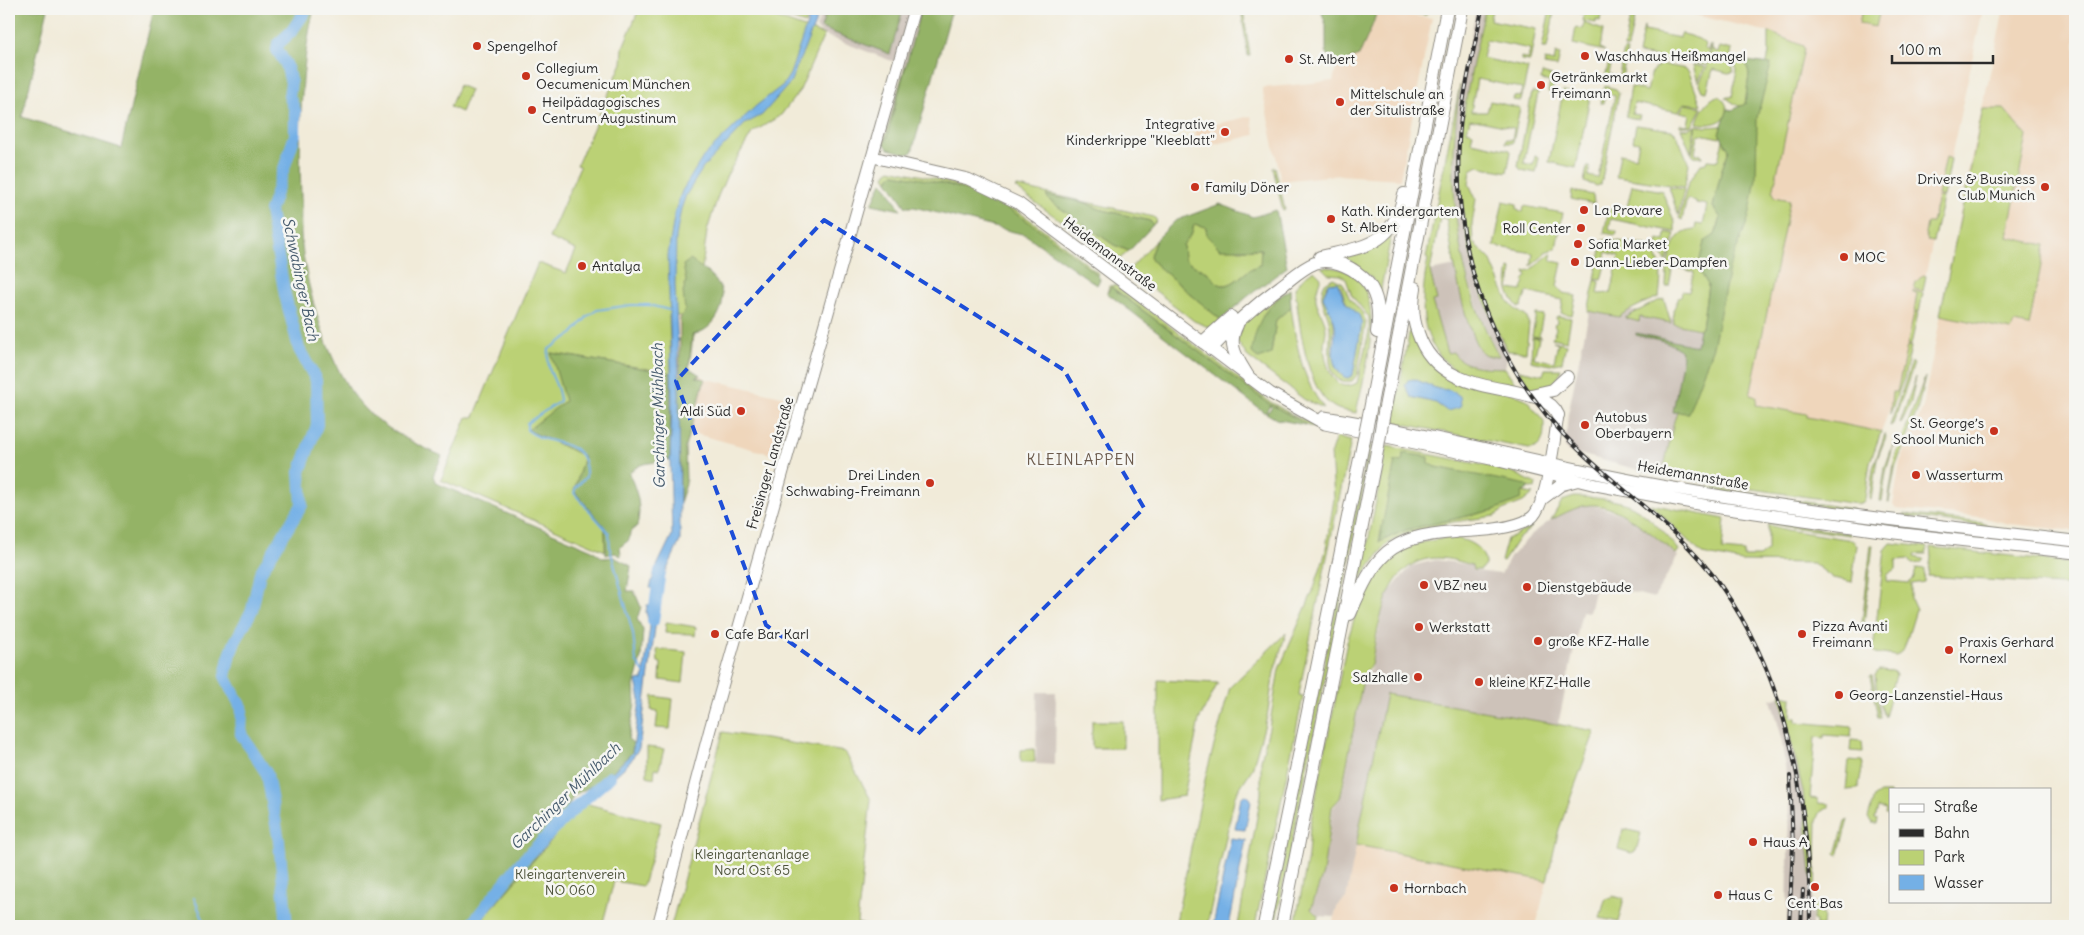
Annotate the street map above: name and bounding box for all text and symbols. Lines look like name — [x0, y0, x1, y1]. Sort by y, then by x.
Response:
scale bar — [1892, 32, 1993, 64]
place label: Spengelhof — [487, 37, 558, 55]
marker: Spengelhof — [471, 40, 483, 52]
text: 100 m — [1899, 40, 1941, 59]
place label: Waschhaus Heißmangel — [1595, 47, 1746, 65]
place label: St. Albert — [1299, 50, 1356, 68]
marker: Waschhaus Heißmangel — [1579, 50, 1591, 62]
marker: St. Albert — [1283, 53, 1295, 65]
place label: Collegium Oecumenicum München — [536, 59, 690, 93]
place label: Getränkemarkt Freimann — [1551, 68, 1648, 102]
marker: Collegium Oecumenicum München — [520, 70, 532, 82]
marker: Getränkemarkt Freimann — [1535, 79, 1547, 91]
place label: Mittelschule an der Situlistraße — [1350, 85, 1445, 119]
place label: Heilpädagogisches Centrum Augustinum — [542, 93, 676, 127]
marker: Mittelschule an der Situlistraße — [1334, 96, 1346, 108]
marker: Heilpädagogisches Centrum Augustinum — [526, 104, 538, 116]
place label: Integrative Kinderkrippe "Kleeblatt" — [1066, 115, 1215, 149]
marker: Integrative Kinderkrippe "Kleeblatt" — [1219, 126, 1231, 138]
place label: Drivers & Business Club Munich — [1917, 170, 2035, 204]
place label: Family Döner — [1205, 178, 1290, 196]
marker: Family Döner — [1189, 181, 1201, 193]
marker: Drivers & Business Club Munich — [2039, 181, 2051, 193]
place label: La Provare — [1594, 201, 1662, 219]
place label: Kath. Kindergarten St. Albert — [1341, 202, 1459, 236]
marker: La Provare — [1578, 204, 1590, 216]
street label: Heidemannstraße — [1060, 213, 1160, 295]
marker: Kath. Kindergarten St. Albert — [1325, 213, 1337, 225]
water label: Schwabinger Bach — [279, 215, 323, 343]
place label: Roll Center — [1503, 219, 1571, 237]
marker: Roll Center — [1575, 222, 1587, 234]
place label: Sofia Market — [1588, 235, 1667, 253]
marker: Sofia Market — [1572, 238, 1584, 250]
place label: MOC — [1854, 248, 1885, 266]
marker: MOC — [1838, 251, 1850, 263]
place label: Dann-Lieber-Dampfen — [1585, 253, 1727, 271]
marker: Dann-Lieber-Dampfen — [1569, 256, 1581, 268]
place label: Antalya — [592, 257, 641, 275]
marker: Antalya — [576, 260, 588, 272]
water label: Garchinger Mühlbach — [647, 343, 669, 489]
street label: Freisinger Landstraße — [742, 395, 798, 531]
place label: Aldi Süd — [680, 402, 731, 420]
marker: Aldi Süd — [735, 405, 747, 417]
place label: Autobus Oberbayern — [1595, 408, 1672, 442]
place label: St. George’s School Munich — [1893, 414, 1984, 448]
marker: Autobus Oberbayern — [1579, 419, 1591, 431]
marker: St. George’s School Munich — [1988, 425, 2000, 437]
district label: KLEINLAPPEN — [1026, 450, 1136, 469]
street label: Heidemannstraße — [1636, 456, 1750, 494]
place label: Drei Linden Schwabing-Freimann — [786, 466, 920, 500]
place label: Wasserturm — [1926, 466, 2003, 484]
marker: Wasserturm — [1910, 469, 1922, 481]
marker: Drei Linden Schwabing-Freimann — [924, 477, 936, 489]
place label: VBZ neu — [1434, 576, 1487, 594]
place label: Dienstgebäude — [1537, 578, 1632, 596]
marker: VBZ neu — [1418, 579, 1430, 591]
marker: Dienstgebäude — [1521, 581, 1533, 593]
place label: Pizza Avanti Freimann — [1812, 617, 1888, 651]
place label: Werkstatt — [1429, 618, 1490, 636]
marker: Werkstatt — [1413, 621, 1425, 633]
place label: Cafe Bar Karl — [725, 625, 809, 643]
marker: Cafe Bar Karl — [709, 628, 721, 640]
marker: Pizza Avanti Freimann — [1796, 628, 1808, 640]
place label: große KFZ-Halle — [1548, 632, 1649, 650]
place label: Praxis Gerhard Kornexl — [1959, 633, 2054, 667]
marker: große KFZ-Halle — [1532, 635, 1544, 647]
marker: Praxis Gerhard Kornexl — [1943, 644, 1955, 656]
place label: Salzhalle — [1353, 668, 1408, 686]
marker: Salzhalle — [1412, 671, 1424, 683]
place label: kleine KFZ-Halle — [1489, 673, 1591, 691]
marker: kleine KFZ-Halle — [1473, 676, 1485, 688]
place label: Georg-Lanzenstiel-Haus — [1849, 686, 2003, 704]
marker: Georg-Lanzenstiel-Haus — [1833, 689, 1845, 701]
water label: Garchinger Mühlbach — [506, 738, 624, 853]
legend — [1889, 788, 2052, 902]
text: Straße — [1934, 797, 1978, 816]
text: Bahn — [1934, 823, 1970, 842]
place label: Haus A — [1763, 833, 1808, 851]
marker: Haus A — [1747, 836, 1759, 848]
park label: Kleingartenanlage Nord Ost 65 — [695, 845, 809, 879]
text: Park — [1934, 847, 1965, 866]
park label: Kleingartenverein NO 060 — [515, 865, 625, 899]
text: Wasser — [1934, 873, 1984, 892]
place label: Hornbach — [1404, 879, 1467, 897]
marker: Cent Bas — [1809, 881, 1821, 893]
marker: Hornbach — [1388, 882, 1400, 894]
place label: Haus C — [1728, 886, 1773, 904]
marker: Haus C — [1712, 889, 1724, 901]
place label: Cent Bas — [1787, 894, 1843, 912]

